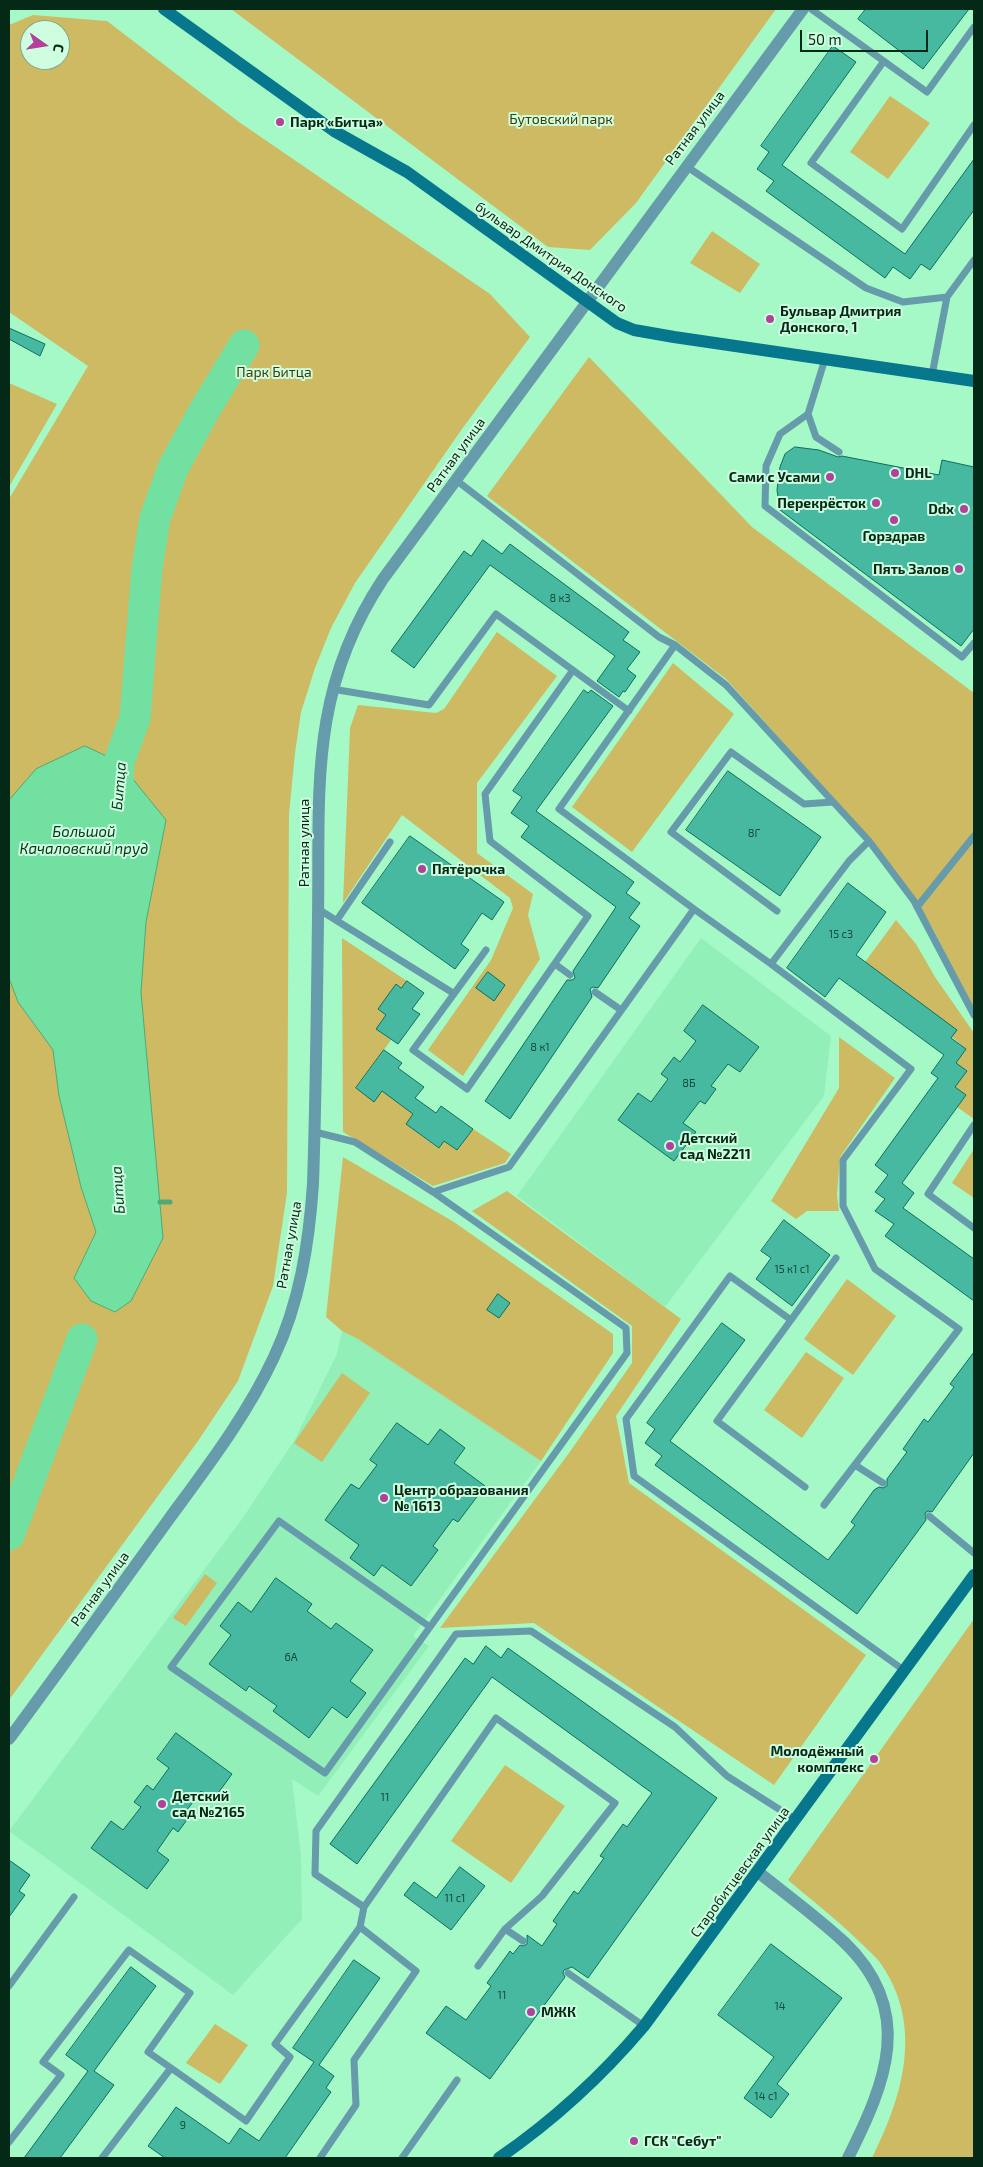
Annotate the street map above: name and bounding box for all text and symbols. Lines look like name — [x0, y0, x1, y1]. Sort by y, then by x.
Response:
north arrow — [20, 20, 70, 70]
scale bar — [803, 20, 930, 52]
text: 50 m — [808, 30, 842, 48]
text: С — [50, 42, 68, 54]
street label: Ратная улица — [662, 88, 728, 168]
park label: Бутовский парк — [509, 111, 613, 127]
place label: Парк «Битца» — [290, 114, 383, 130]
marker: Парк «Битца» — [274, 116, 286, 128]
street label: бульвар Дмитрия Донского — [472, 198, 630, 316]
place label: Бульвар Дмитрия Донского, 1 — [780, 303, 901, 336]
marker: Бульвар Дмитрия Донского, 1 — [764, 313, 776, 325]
park label: Парк Битца — [236, 364, 312, 380]
street label: Ратная улица — [423, 414, 489, 496]
place label: DHL — [905, 465, 932, 481]
marker: DHL — [889, 467, 901, 479]
place label: Сами с Усами — [729, 469, 820, 485]
marker: Сами с Усами — [824, 471, 836, 483]
place label: Перекрёсток — [777, 495, 866, 511]
marker: Перекрёсток — [870, 497, 882, 509]
place label: Ddx — [928, 501, 954, 517]
marker: Ddx — [958, 503, 970, 515]
marker: Горздрав — [888, 514, 900, 526]
place label: Горздрав — [863, 528, 925, 544]
place label: Пять Залов — [873, 561, 949, 577]
marker: Пять Залов — [953, 563, 965, 575]
house number: 8 к3 — [549, 591, 571, 605]
water label: Битца — [108, 761, 130, 811]
street label: Ратная улица — [296, 799, 312, 887]
water label: Большой Качаловский пруд — [20, 823, 148, 858]
house number: 8Г — [748, 826, 760, 840]
place label: Пятёрочка — [432, 861, 505, 877]
marker: Пятёрочка — [416, 863, 428, 875]
house number: 15 с3 — [829, 927, 853, 941]
house number: 8 к1 — [530, 1040, 550, 1054]
house number: 8Б — [682, 1076, 696, 1090]
place label: Детский сад №2211 — [680, 1130, 751, 1162]
marker: Детский сад №2211 — [664, 1140, 676, 1152]
water label: Битца — [107, 1165, 129, 1215]
street label: Ратная улица — [273, 1200, 305, 1290]
house number: 15 к1 с1 — [774, 1262, 810, 1276]
place label: Центр образования № 1613 — [394, 1482, 529, 1514]
marker: Центр образования № 1613 — [378, 1492, 390, 1504]
street label: Ратная улица — [67, 1548, 133, 1630]
house number: 6А — [284, 1650, 298, 1664]
place label: Молодёжный комплекс — [770, 1743, 864, 1775]
marker: Молодёжный комплекс — [868, 1753, 880, 1765]
place label: Детский сад №2165 — [172, 1788, 245, 1820]
house number: 11 — [381, 1790, 389, 1804]
marker: Детский сад №2165 — [156, 1798, 168, 1810]
street label: Старобитцевская улица — [687, 1803, 793, 1941]
house number: 11 с1 — [445, 1891, 465, 1905]
house number: 11 — [498, 1988, 506, 2002]
house number: 14 — [774, 1999, 786, 2013]
place label: МЖК — [541, 2004, 576, 2020]
marker: МЖК — [525, 2006, 537, 2018]
house number: 14 с1 — [754, 2089, 778, 2103]
house number: 9 — [180, 2118, 186, 2132]
place label: ГСК "Себут" — [644, 2133, 721, 2149]
marker: ГСК "Себут" — [628, 2135, 640, 2147]

